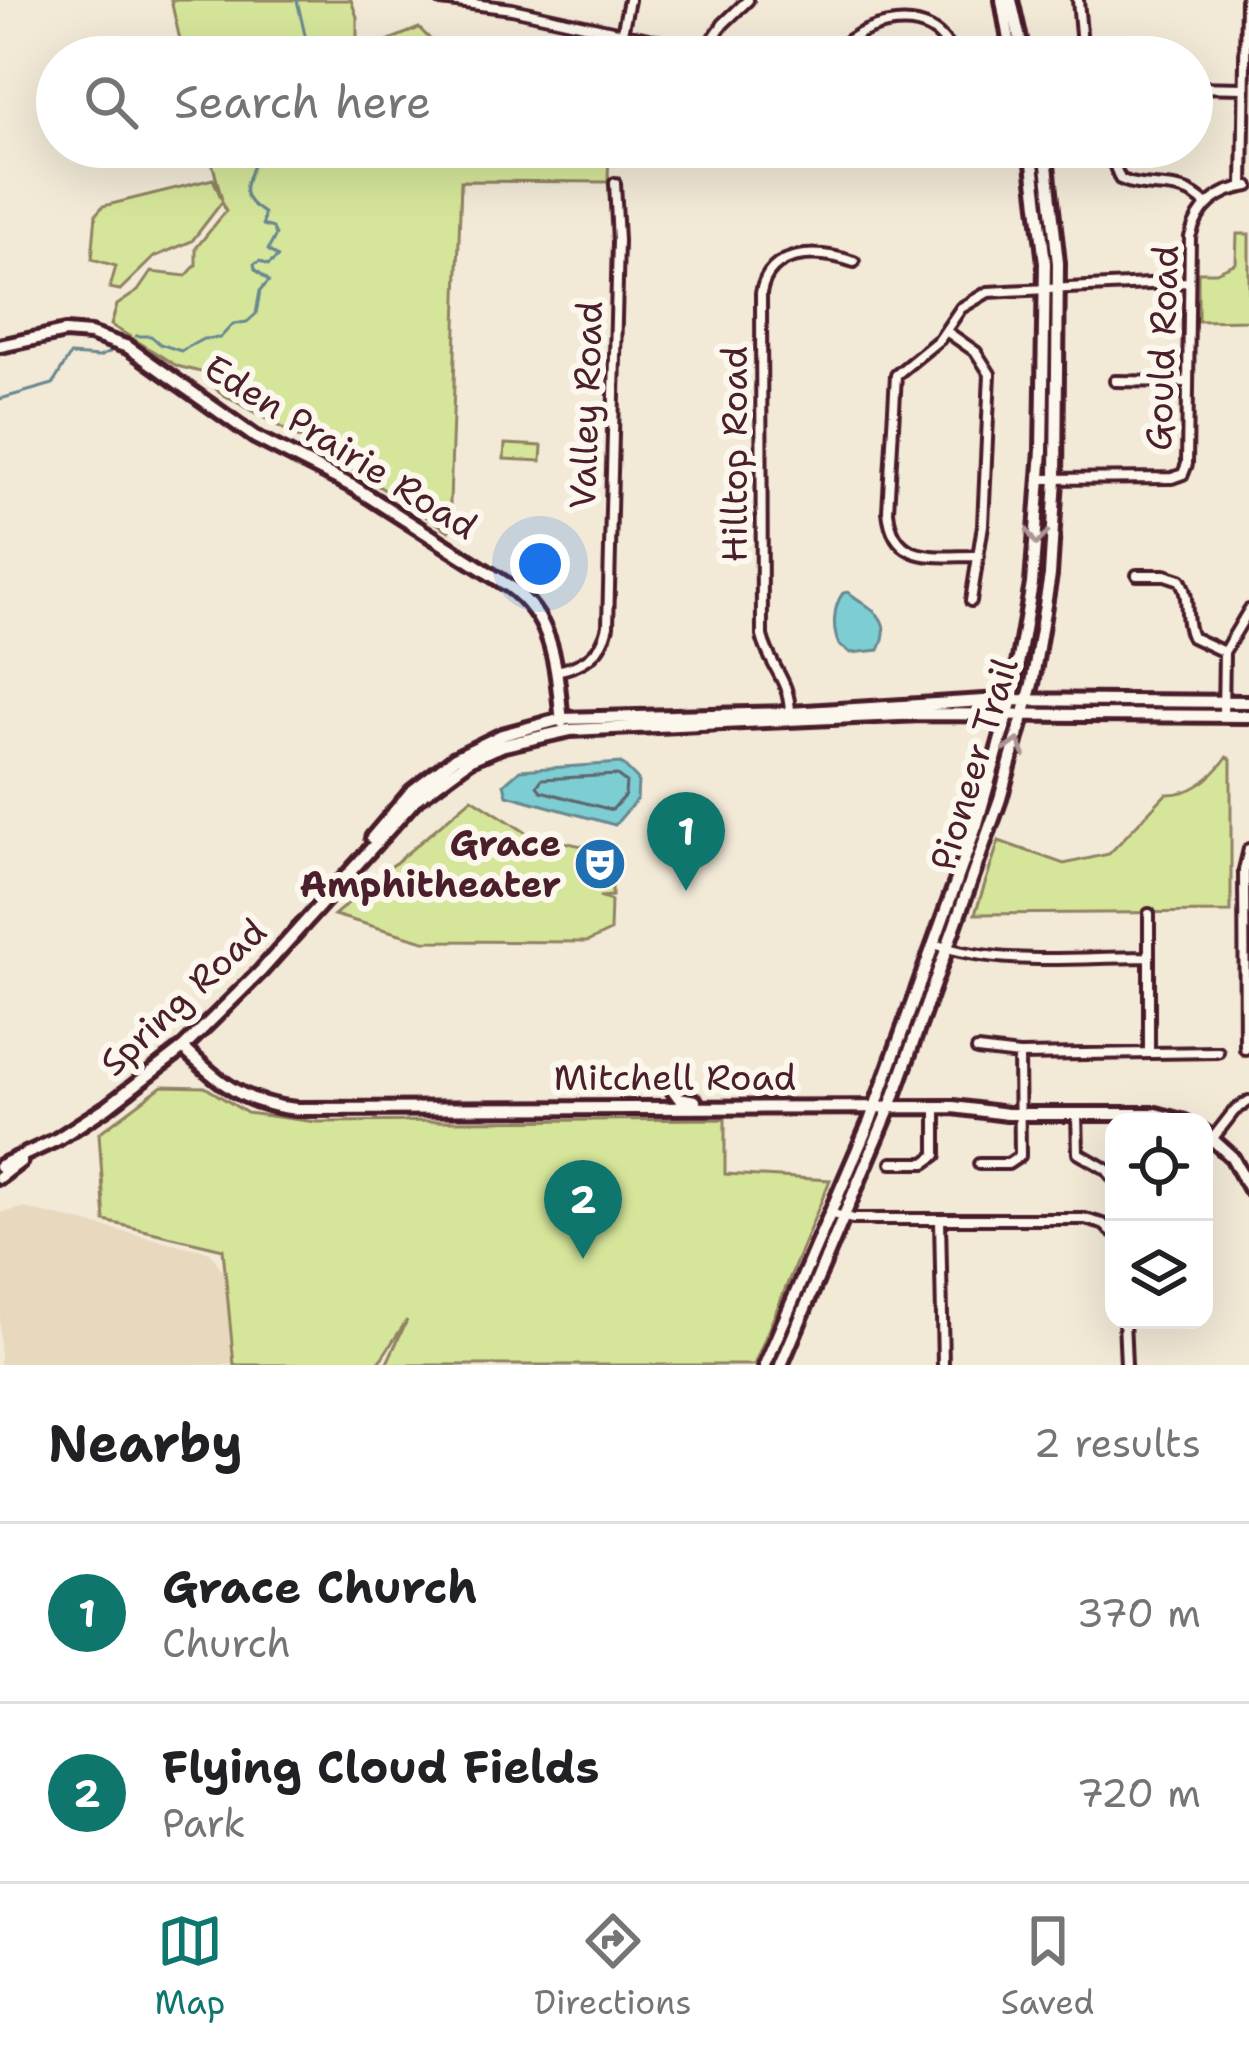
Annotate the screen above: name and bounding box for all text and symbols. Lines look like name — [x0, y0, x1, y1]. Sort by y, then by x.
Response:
search box — [36, 36, 1213, 168]
icon: search — [78, 69, 144, 135]
text: Search here — [174, 72, 431, 132]
street label: Gould Road — [1134, 244, 1190, 452]
street label: Valley Road — [558, 300, 614, 510]
street label: Eden Prairie Road — [195, 343, 487, 551]
street label: Hilltop Road — [710, 346, 759, 562]
one-way arrow — [1024, 528, 1050, 547]
your location — [510, 534, 570, 594]
street label: Pioneer Trail — [918, 652, 1030, 876]
one-way arrow — [1002, 738, 1027, 758]
pin: 1 — [647, 792, 725, 891]
place label: Grace Amphitheater — [299, 819, 561, 909]
theatre icon: Grace Amphitheater — [572, 836, 628, 892]
street label: Spring Road — [89, 907, 277, 1087]
street label: Mitchell Road — [554, 1053, 796, 1102]
map controls — [1105, 1113, 1213, 1329]
button: locate — [1105, 1113, 1213, 1221]
pin: 2 — [544, 1160, 622, 1259]
button: layers — [1105, 1221, 1213, 1329]
text: Nearby — [48, 1409, 243, 1477]
text: 2 results — [1034, 1417, 1201, 1469]
text: Grace Church — [162, 1557, 477, 1617]
text: 1 — [78, 1587, 96, 1639]
text: 370 m — [1076, 1587, 1201, 1639]
text: Church — [162, 1617, 291, 1669]
text: Flying Cloud Fields — [162, 1737, 600, 1797]
text: 2 — [73, 1767, 101, 1819]
text: 720 m — [1077, 1767, 1201, 1819]
text: Park — [162, 1797, 246, 1849]
tab: Map — [155, 1908, 225, 2025]
tab: Directions — [534, 1908, 692, 2025]
tab: Saved — [1001, 1908, 1094, 2025]

